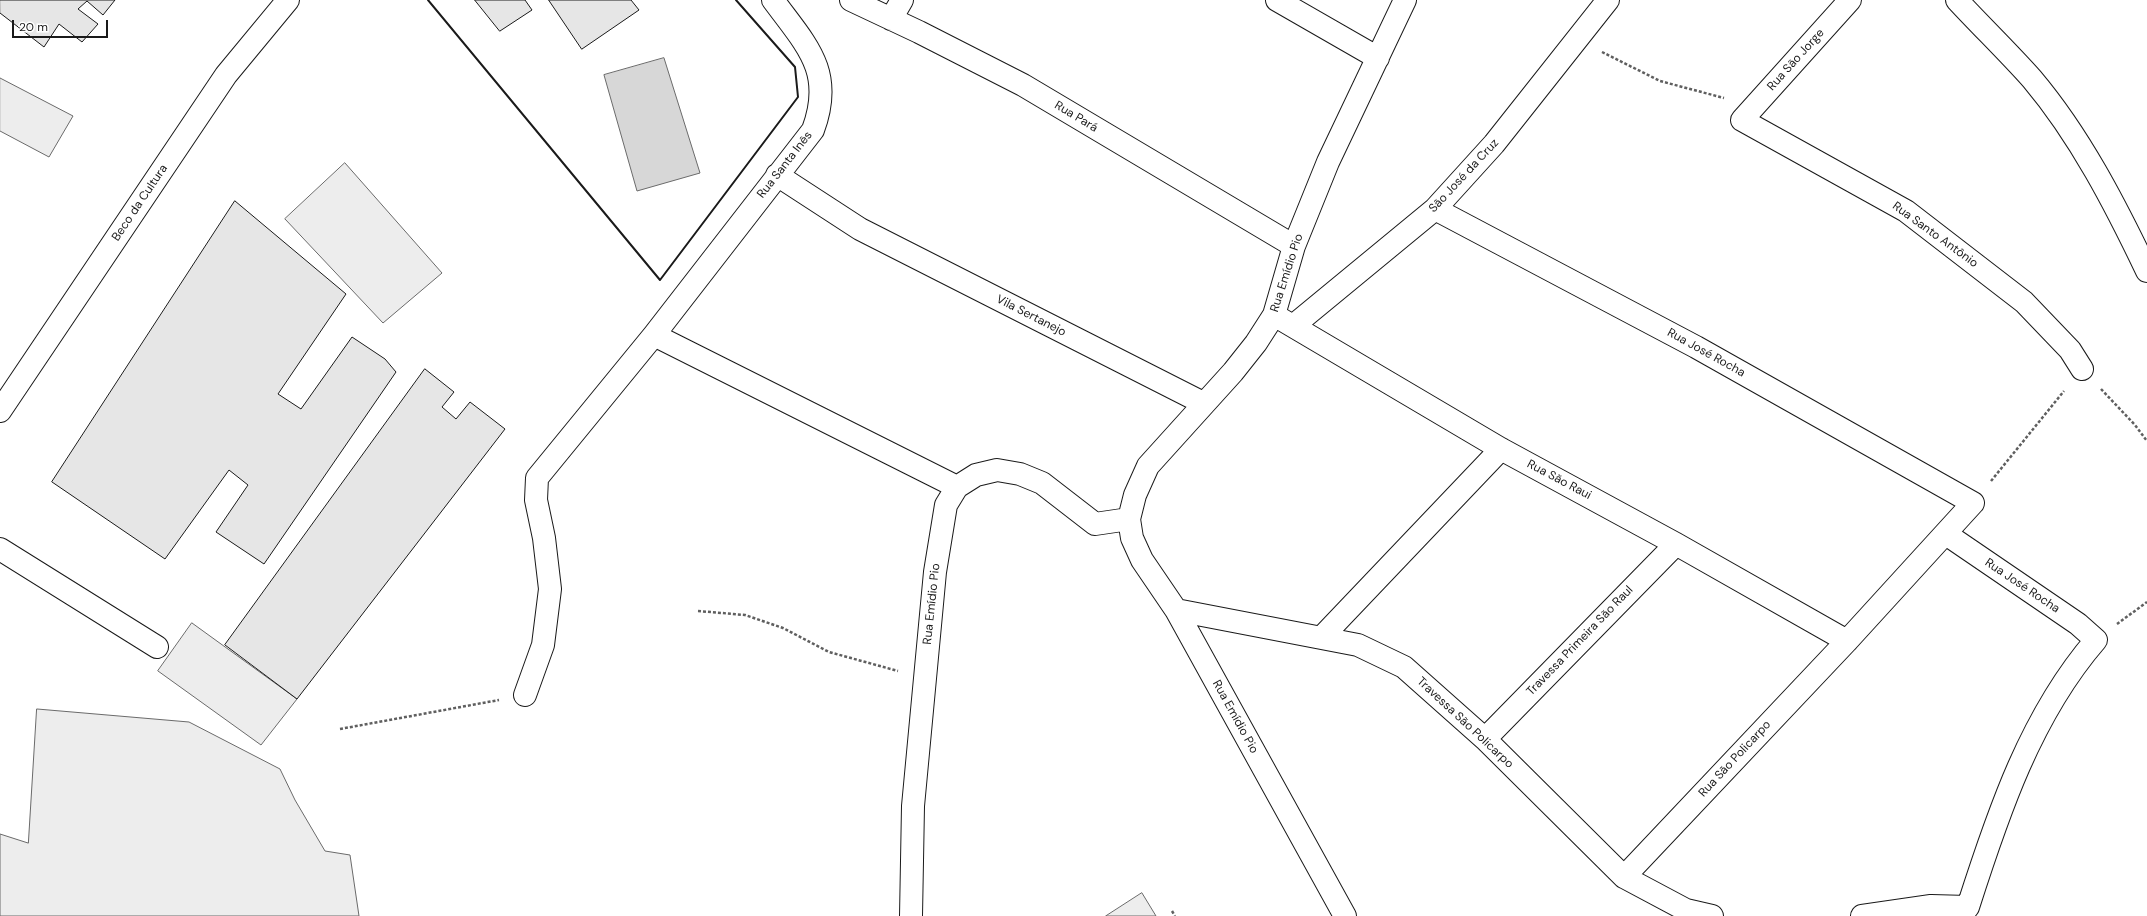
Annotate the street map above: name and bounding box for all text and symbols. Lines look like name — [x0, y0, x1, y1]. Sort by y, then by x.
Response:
scale bar — [14, 12, 110, 38]
text: 20 m — [19, 19, 48, 35]
street label: Rua São Jorge — [1764, 26, 1828, 94]
street label: Rua Pará — [1052, 98, 1100, 136]
street label: Rua Santa Inês — [754, 129, 816, 201]
street label: São José da Cruz — [1426, 136, 1502, 216]
street label: Beco da Cultura — [109, 162, 171, 244]
street label: Rua Santo Antônio — [1889, 199, 1981, 271]
street label: Rua Emídio Pio — [1268, 232, 1306, 314]
street label: Vila Sertanejo — [994, 292, 1068, 340]
street label: Rua José Rocha — [1664, 326, 1748, 380]
street label: Rua São Raui — [1524, 457, 1594, 503]
street label: Rua José Rocha — [1982, 556, 2062, 616]
street label: Rua Emídio Pio — [921, 563, 943, 645]
street label: Travessa Primeira São Raul — [1524, 583, 1636, 699]
street label: Travessa São Policarpo — [1414, 674, 1516, 772]
street label: Rua Emídio Pio — [1209, 678, 1261, 756]
street label: Rua São Policarpo — [1696, 718, 1774, 800]

